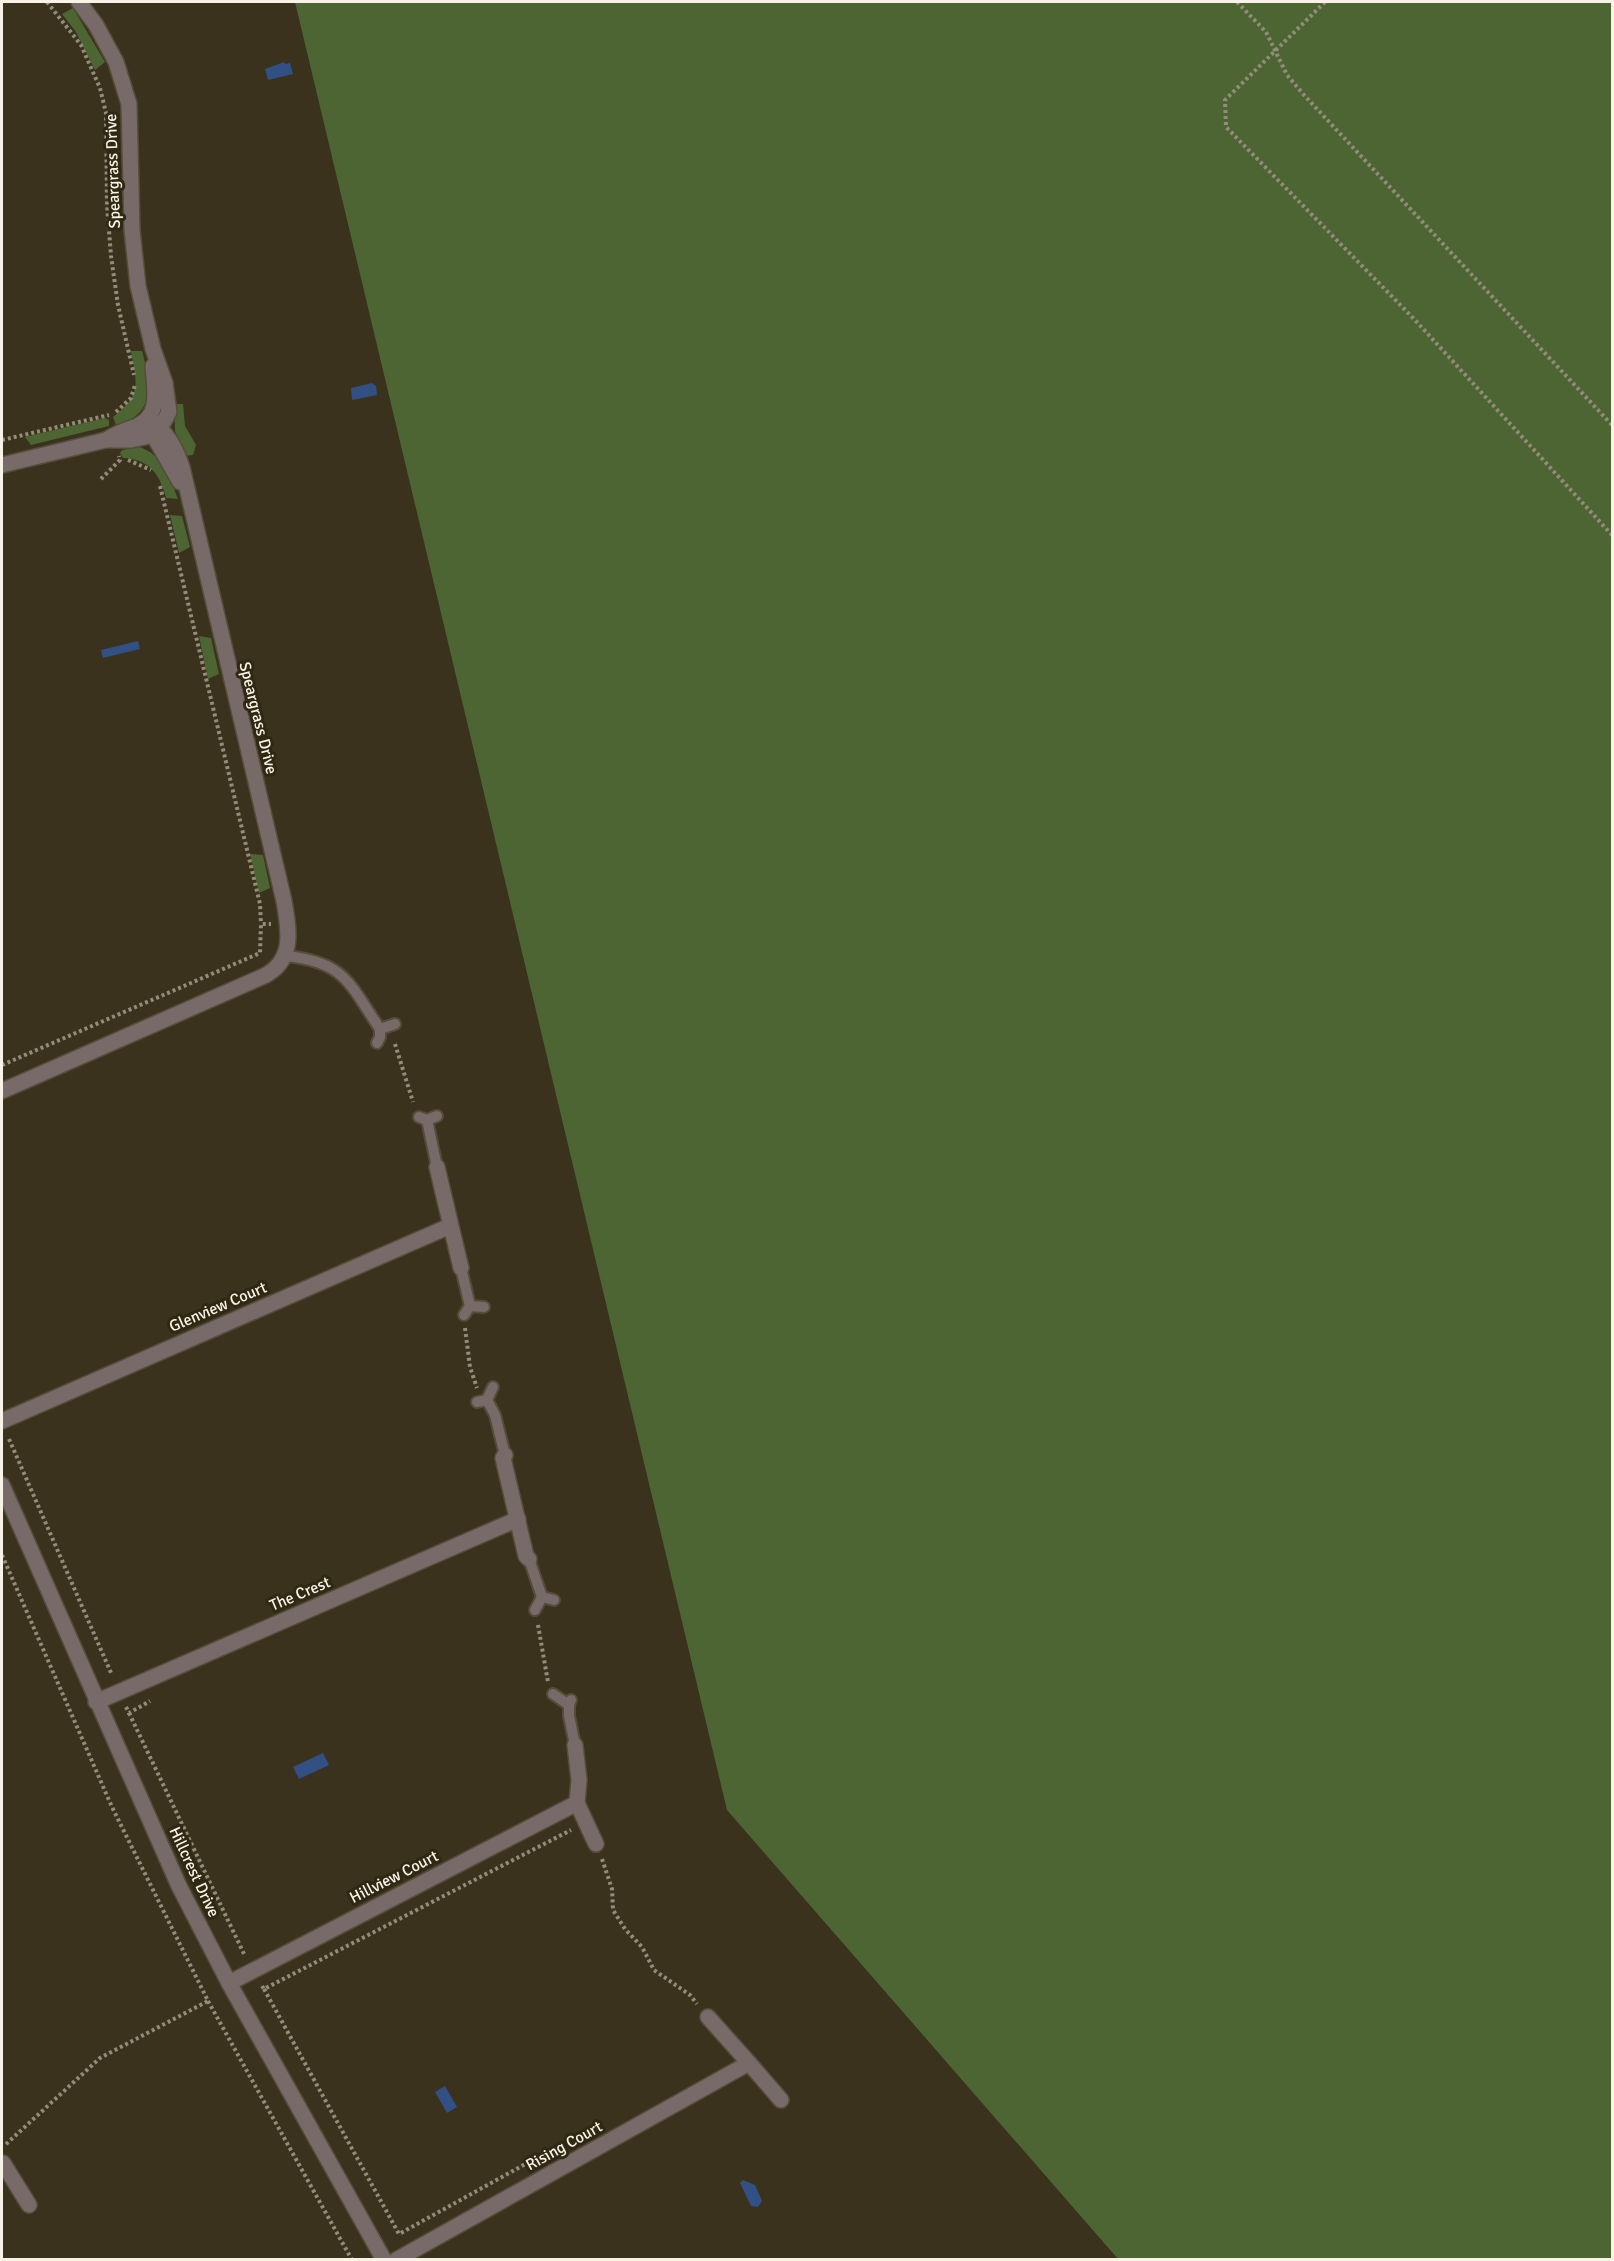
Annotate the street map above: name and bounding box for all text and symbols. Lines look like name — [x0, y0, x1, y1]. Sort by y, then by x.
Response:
street label: Speargrass Drive — [101, 113, 125, 229]
street label: Speargrass Drive — [234, 660, 282, 776]
street label: Glenview Court — [166, 1277, 270, 1337]
street label: The Crest — [267, 1572, 334, 1616]
street label: Hillcrest Drive — [164, 1824, 224, 1920]
street label: Hillview Court — [346, 1846, 442, 1908]
street label: Rising Court — [522, 2117, 606, 2175]

